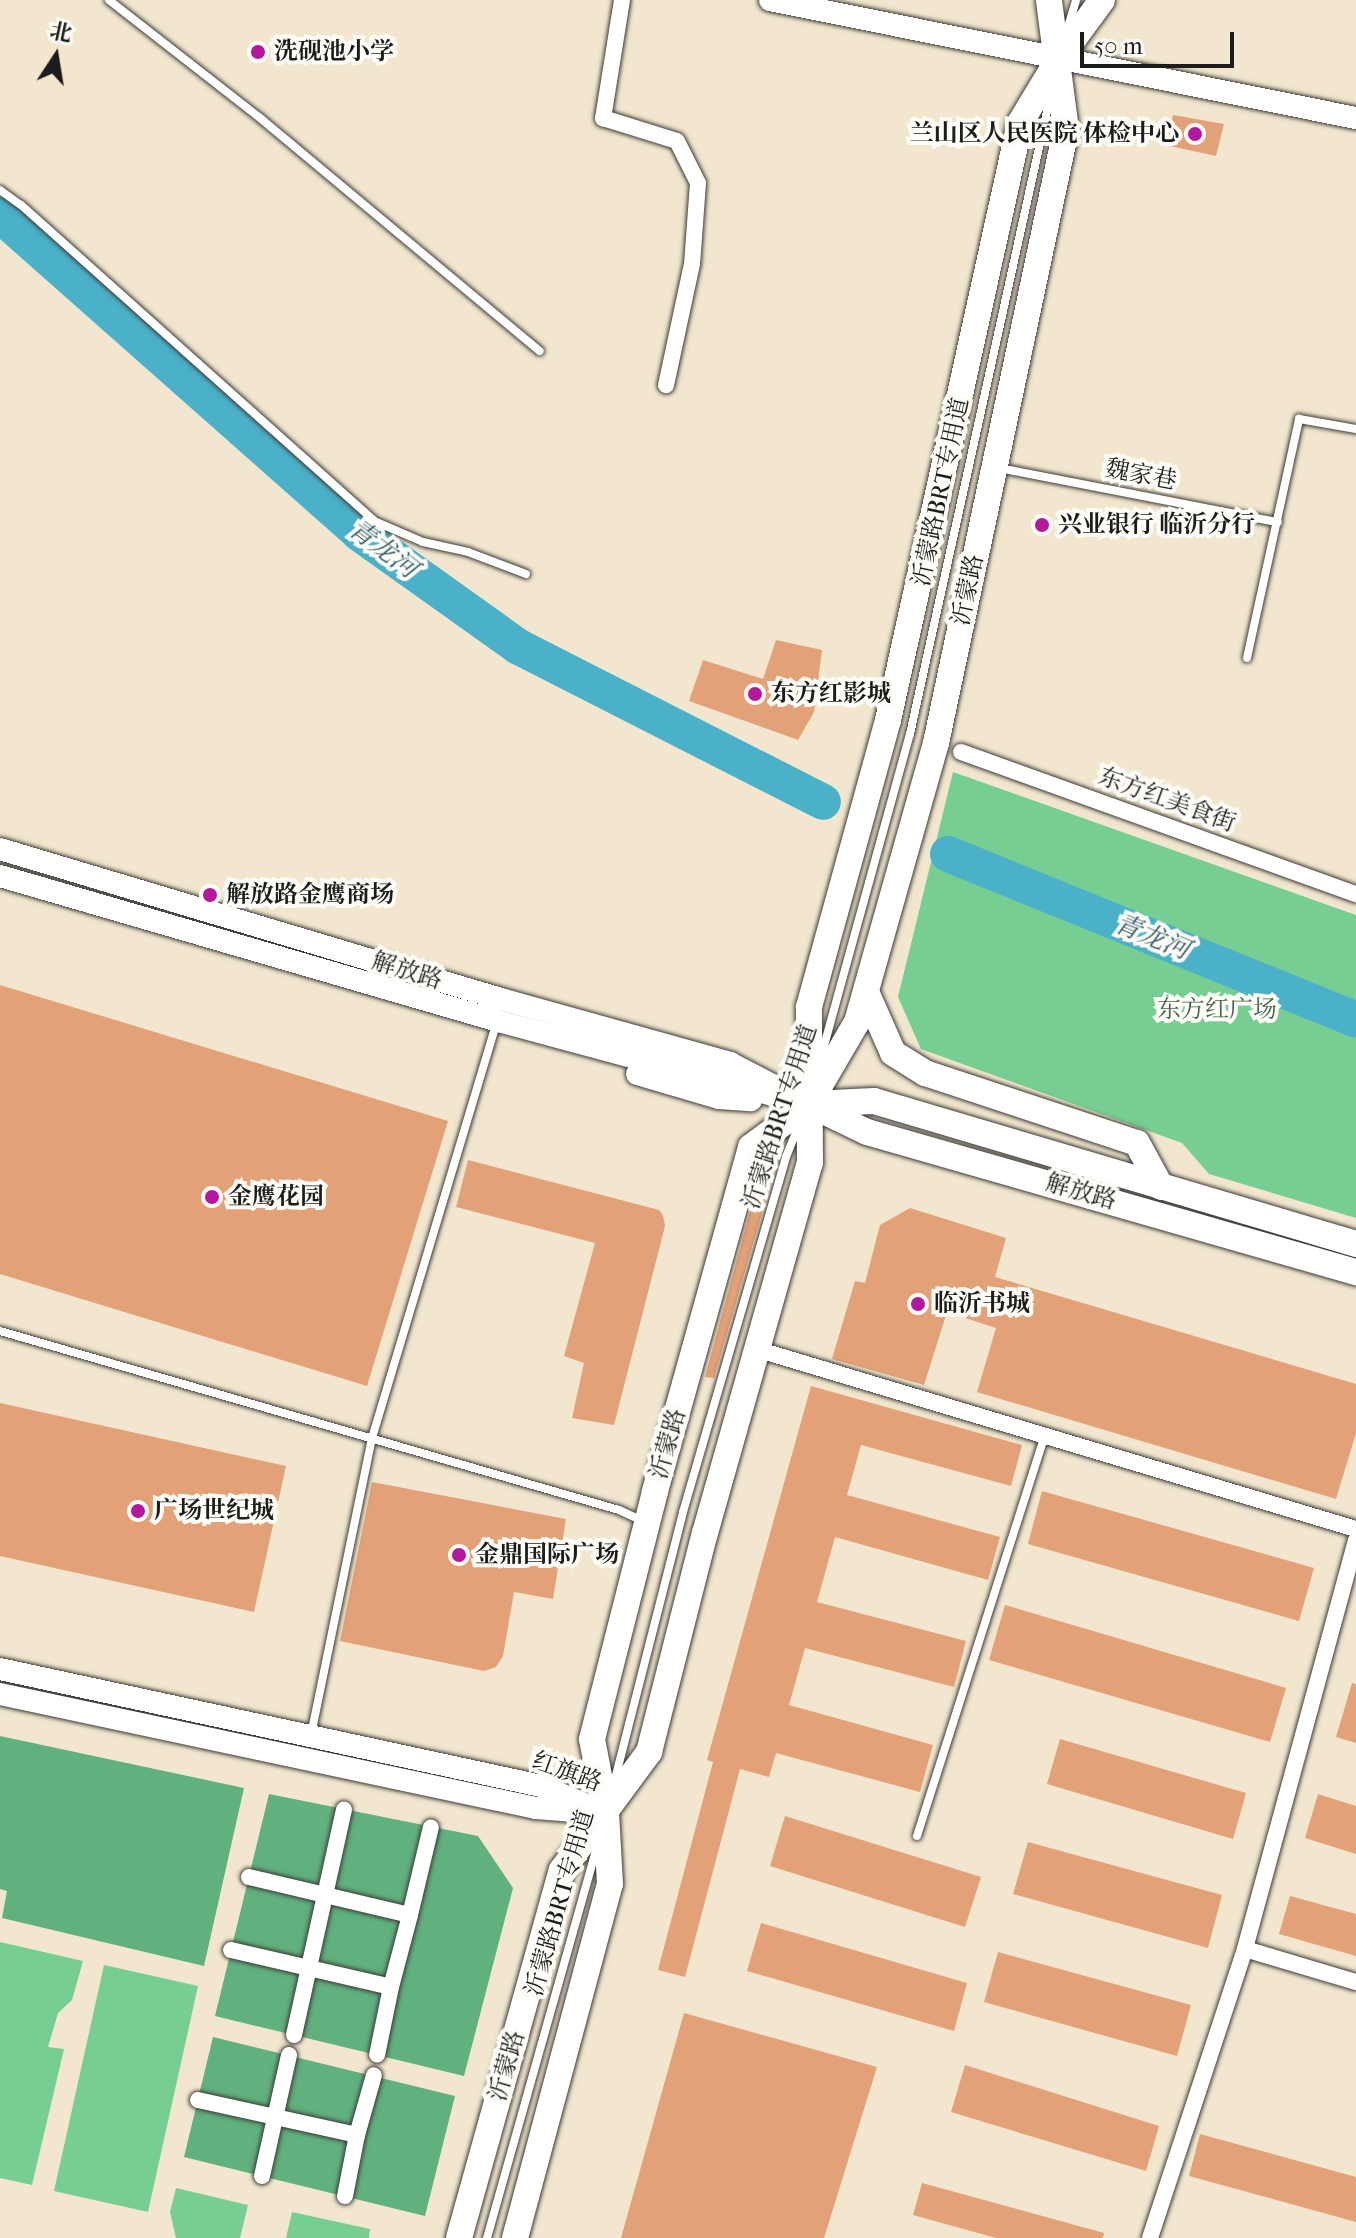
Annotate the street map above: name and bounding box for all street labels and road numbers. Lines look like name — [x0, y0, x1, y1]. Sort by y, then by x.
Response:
street label: 沂蒙路BRT专用道 — [907, 395, 975, 589]
street label: 魏家巷 — [1103, 454, 1179, 496]
street label: 沂蒙路 — [946, 552, 990, 628]
street label: 东方红美食街 — [1094, 762, 1240, 838]
street label: 解放路 — [368, 947, 446, 995]
street label: 沂蒙路BRT专用道 — [737, 1021, 823, 1213]
street label: 解放路 — [1042, 1168, 1120, 1216]
street label: 沂蒙路 — [644, 1405, 692, 1483]
street label: 红旗路 — [528, 1746, 606, 1798]
street label: 沂蒙路BRT专用道 — [520, 1807, 600, 1999]
street label: 沂蒙路 — [483, 2027, 531, 2105]

